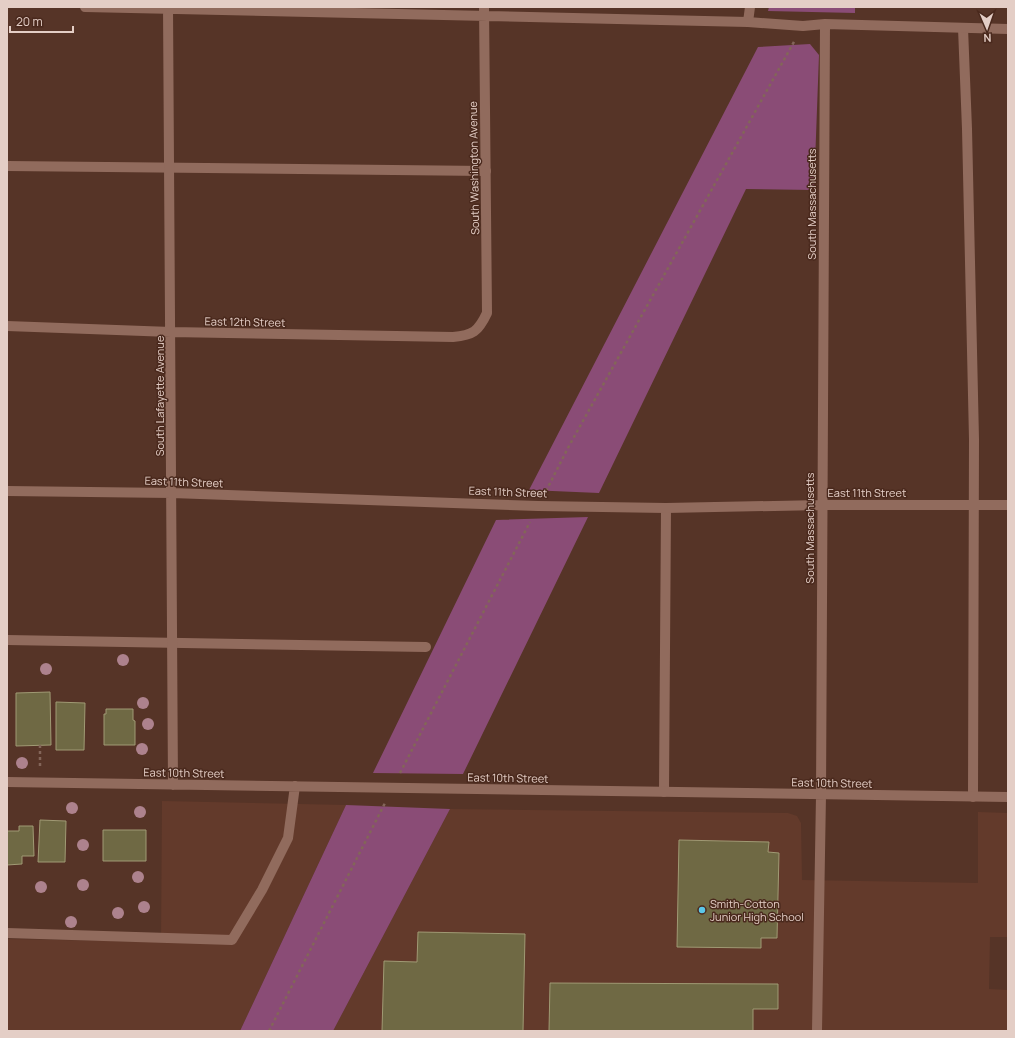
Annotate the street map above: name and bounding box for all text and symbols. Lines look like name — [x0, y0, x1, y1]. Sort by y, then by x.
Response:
scale bar — [10, 8, 73, 34]
north arrow — [967, 8, 1007, 48]
text: 20 m — [16, 13, 43, 30]
text: N — [983, 31, 992, 46]
street label: South Washington Avenue — [465, 100, 482, 235]
street label: South Massachusetts — [804, 148, 819, 260]
street label: East 12th Street — [204, 313, 286, 330]
street label: South Lafayette Avenue — [152, 335, 167, 456]
street label: South Massachusetts — [802, 472, 817, 584]
street label: East 11th Street — [144, 473, 224, 490]
street label: East 11th Street — [468, 483, 548, 500]
street label: East 11th Street — [828, 485, 906, 500]
street label: East 10th Street — [143, 764, 225, 781]
street label: East 10th Street — [467, 769, 549, 786]
street label: East 10th Street — [791, 774, 873, 791]
place label: Smith-Cotton Junior High School — [710, 896, 804, 924]
marker: Smith-Cotton Junior High School — [697, 905, 707, 915]

